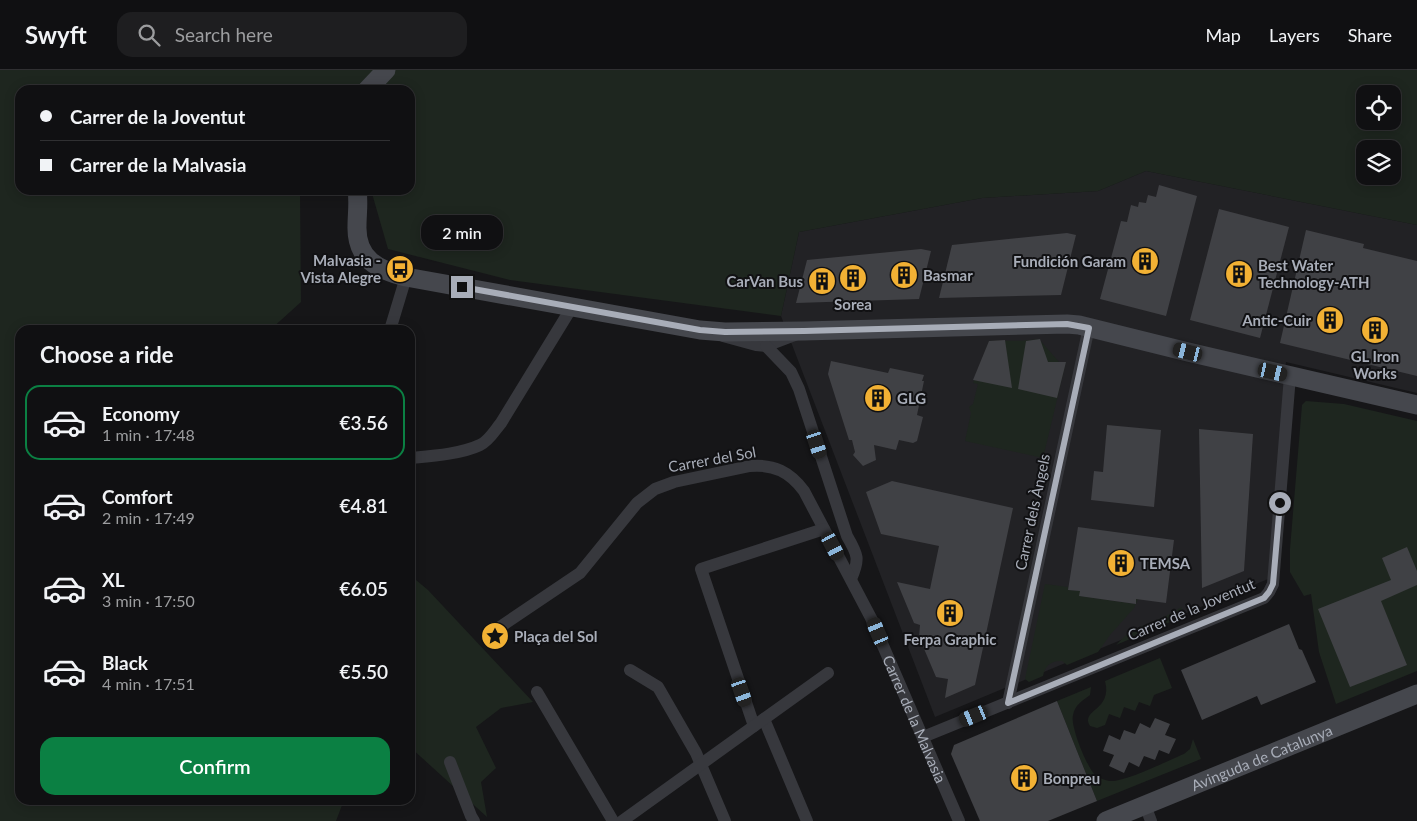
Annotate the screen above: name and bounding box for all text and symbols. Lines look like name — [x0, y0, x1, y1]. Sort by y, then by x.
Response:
search box — [117, 12, 467, 57]
text: Swyft — [25, 20, 87, 49]
icon: search — [135, 21, 163, 49]
text: Search here — [175, 23, 273, 46]
text: Map — [1205, 24, 1241, 46]
text: Layers — [1269, 24, 1320, 46]
text: Share — [1348, 24, 1392, 46]
map controls — [1356, 85, 1401, 185]
button: locate — [1356, 85, 1401, 130]
text: Carrer de la Joventut — [70, 105, 245, 128]
button: layers — [1356, 140, 1401, 185]
text: Carrer de la Malvasia — [70, 153, 246, 176]
callout: 2 min — [421, 214, 503, 250]
text: 2 min — [442, 223, 482, 242]
building icon: Fundición Garam — [1130, 246, 1160, 276]
place label: Malvasia - Vista Alegre — [299, 251, 381, 286]
place label: Fundición Garam — [1013, 252, 1126, 270]
bus stop icon: Malvasia - Vista Alegre — [385, 254, 415, 284]
place label: Best Water Technology-ATH — [1258, 256, 1370, 291]
building icon: Best Water Technology-ATH — [1224, 259, 1254, 289]
building icon: Basmar — [889, 260, 919, 290]
building icon: Sorea — [838, 263, 868, 293]
building icon: CarVan Bus — [807, 266, 837, 296]
place label: Basmar — [923, 266, 973, 284]
place label: CarVan Bus — [726, 272, 803, 290]
route end — [451, 276, 473, 298]
place label: Sorea — [834, 295, 872, 313]
building icon: Antic-Cuir — [1315, 305, 1345, 335]
place label: Antic-Cuir — [1241, 311, 1311, 329]
building icon: GL Iron Works — [1360, 315, 1390, 345]
text: Choose a ride — [40, 341, 174, 368]
car — [1171, 341, 1204, 363]
place label: GL Iron Works — [1351, 347, 1399, 382]
car — [1256, 361, 1289, 383]
building icon: GLG — [863, 383, 893, 413]
place label: GLG — [897, 389, 926, 407]
icon: car — [42, 400, 87, 445]
text: Economy — [102, 402, 180, 425]
text: €3.56 — [339, 411, 388, 434]
text: 1 min · 17:48 — [102, 425, 195, 444]
car — [805, 427, 828, 461]
street label: Carrer del Sol — [667, 442, 757, 476]
street label: Carrer dels Àngels — [1011, 452, 1053, 572]
icon: car — [42, 483, 87, 528]
text: Comfort — [102, 485, 173, 508]
route start — [1269, 492, 1291, 514]
text: €4.81 — [339, 494, 388, 517]
text: 2 min · 17:49 — [102, 508, 195, 527]
car — [819, 529, 846, 563]
building icon: TEMSA — [1106, 548, 1136, 578]
place label: TEMSA — [1140, 554, 1191, 572]
icon: car — [42, 566, 87, 611]
text: XL — [102, 568, 125, 591]
street label: Carrer de la Joventut — [1125, 574, 1258, 644]
text: €6.05 — [339, 577, 388, 600]
text: 3 min · 17:50 — [102, 591, 195, 610]
building icon: Ferpa Graphic — [935, 598, 965, 628]
car — [865, 615, 890, 649]
place icon: Plaça del Sol — [480, 621, 510, 651]
place label: Plaça del Sol — [514, 627, 598, 645]
place label: Ferpa Graphic — [903, 630, 997, 648]
icon: car — [42, 649, 87, 694]
text: Black — [102, 651, 148, 674]
street label: Carrer de la Malvasia — [879, 652, 950, 786]
text: €5.50 — [339, 660, 388, 683]
text: 4 min · 17:51 — [102, 674, 195, 693]
car — [730, 675, 753, 709]
car — [957, 703, 990, 729]
street label: Avinguda de Catalunya — [1188, 721, 1335, 794]
button: Confirm — [40, 737, 390, 795]
building icon: Bonpreu — [1009, 763, 1039, 793]
place label: Bonpreu — [1043, 769, 1100, 787]

